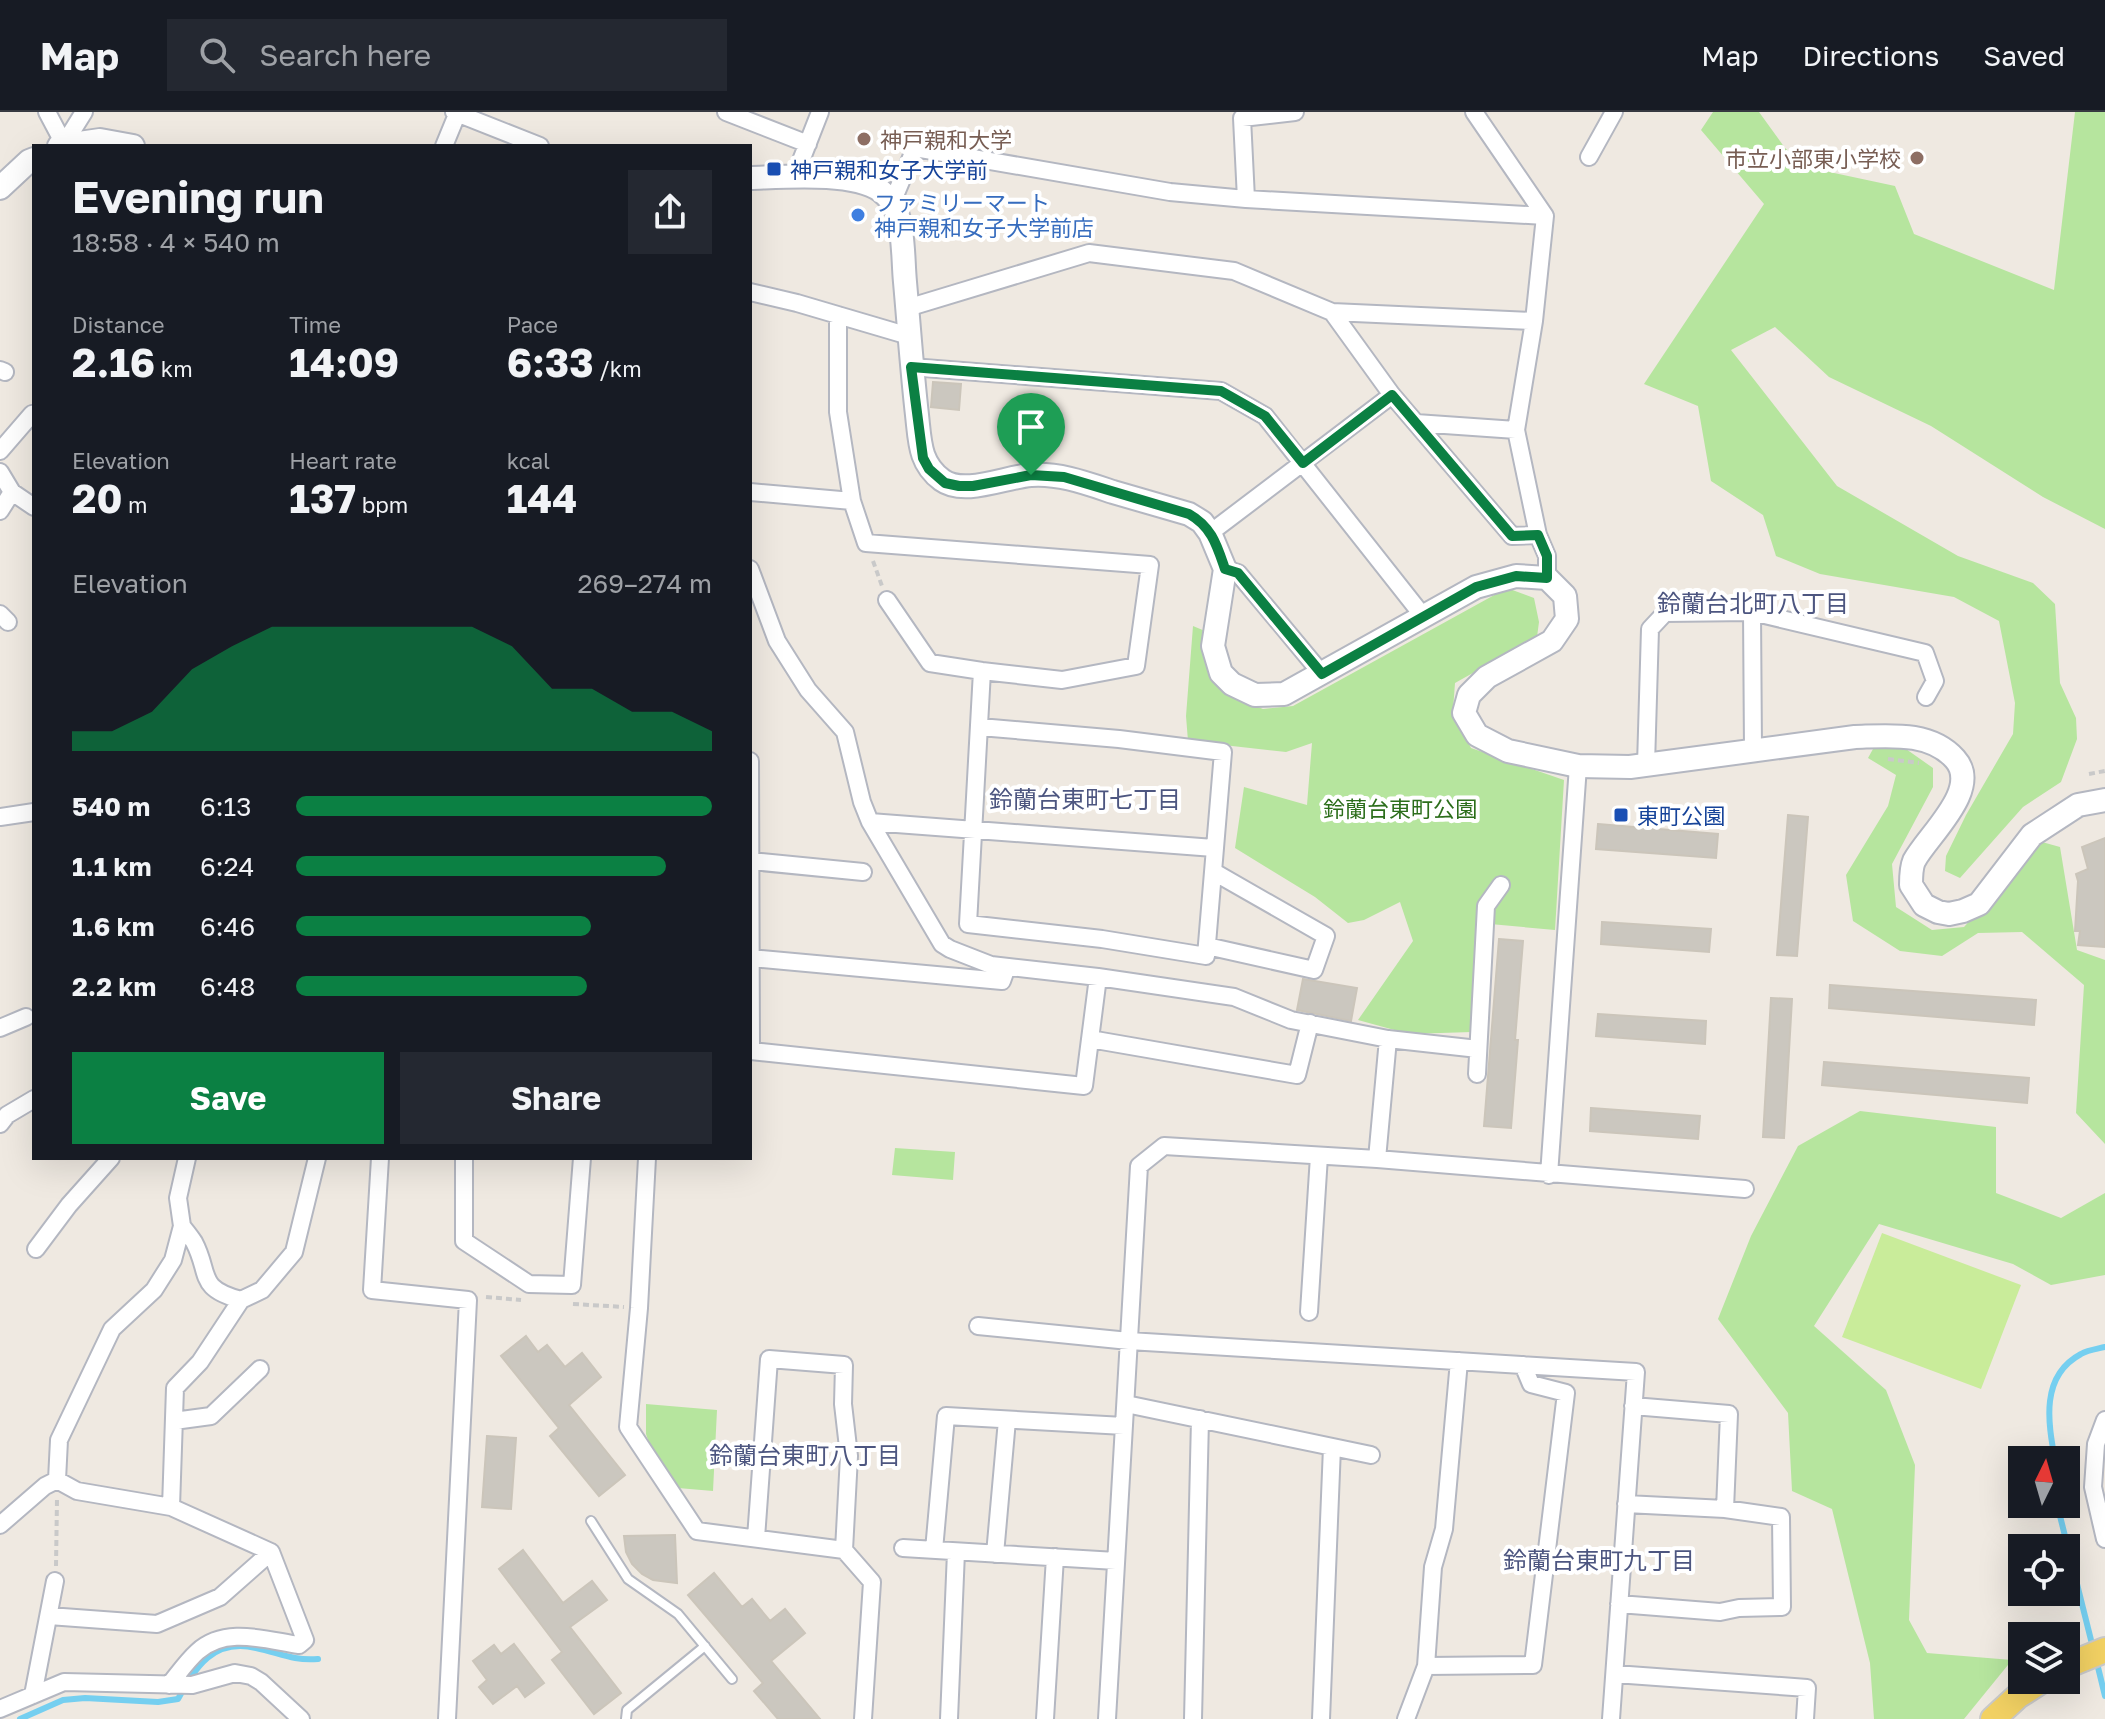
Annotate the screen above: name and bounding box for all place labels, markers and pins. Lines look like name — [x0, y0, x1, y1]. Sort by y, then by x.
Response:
place label: 神戸親和大学 — [880, 126, 1012, 153]
marker: 神戸親和大学 — [855, 130, 873, 148]
place label: 市立小部東小学校 — [1725, 145, 1901, 172]
marker: 市立小部東小学校 — [1908, 149, 1926, 167]
place label: 神戸親和女子大学前 — [790, 156, 988, 183]
marker: 神戸親和女子大学前 — [765, 160, 783, 178]
place label: ファミリーマート 神戸親和女子大学前店 — [874, 189, 1094, 241]
marker: ファミリーマート 神戸親和女子大学前店 — [849, 206, 867, 224]
pin — [997, 393, 1065, 475]
place label: 東町公園 — [1637, 802, 1725, 829]
marker: 東町公園 — [1612, 806, 1630, 824]

